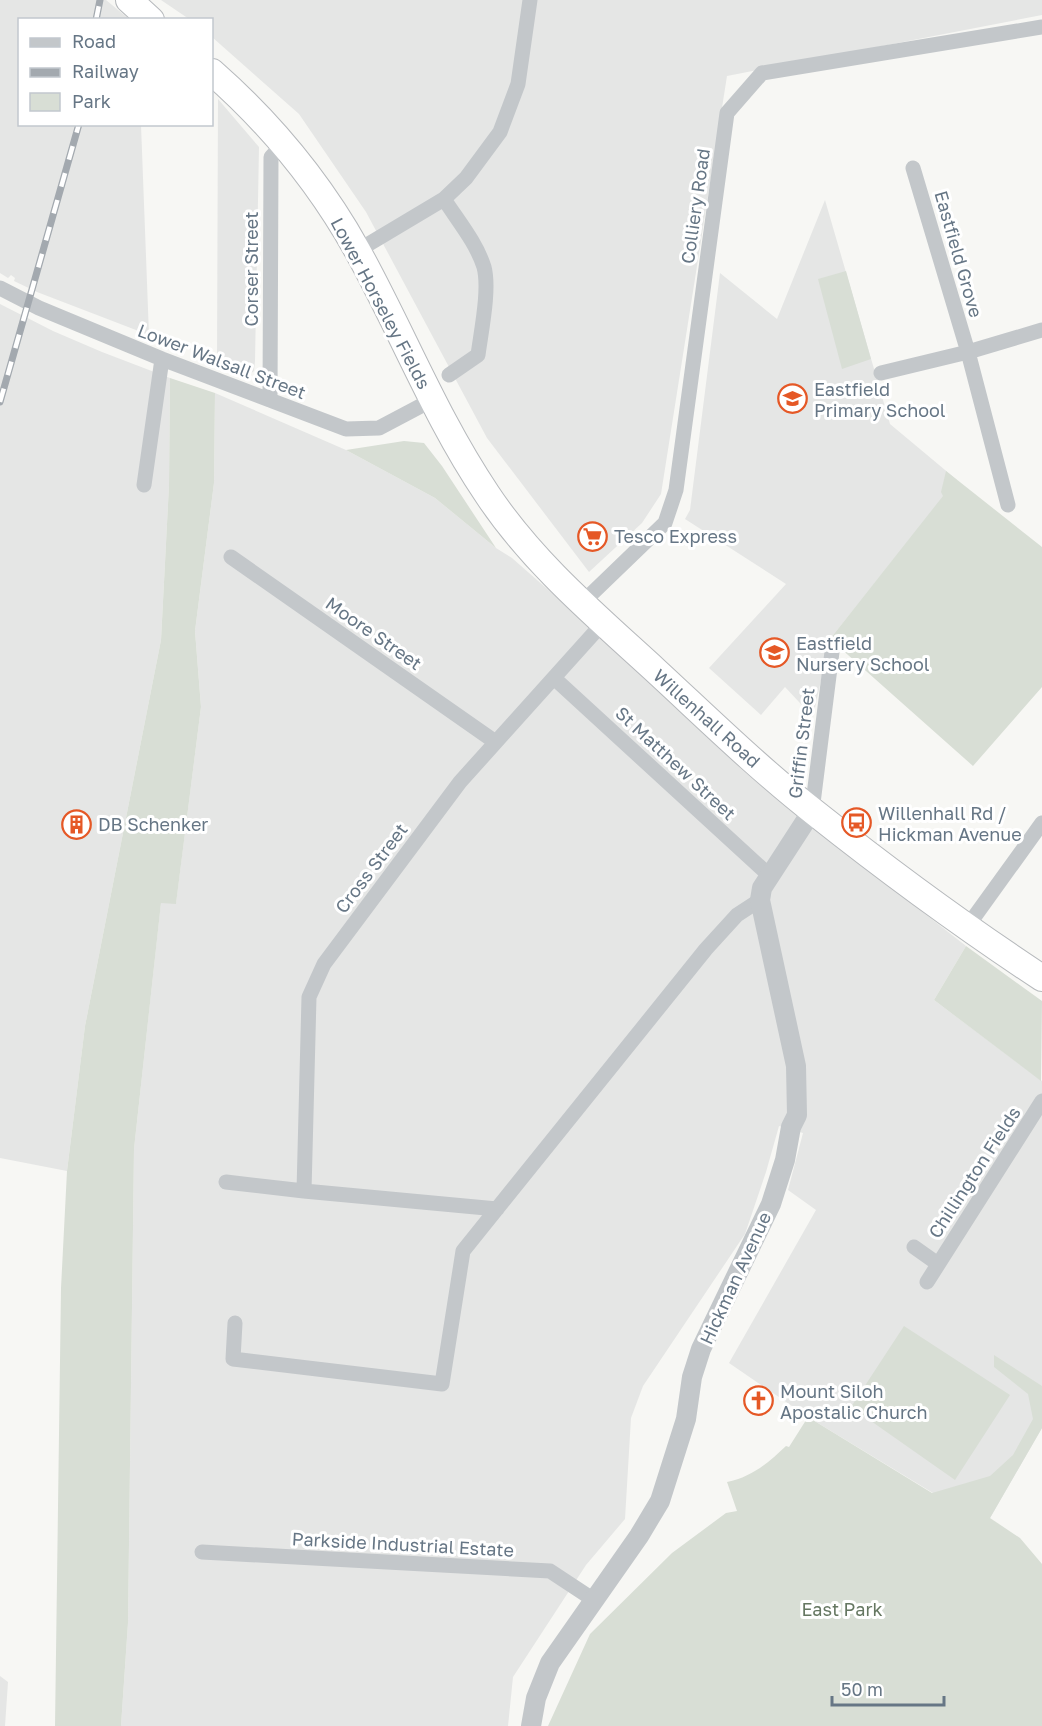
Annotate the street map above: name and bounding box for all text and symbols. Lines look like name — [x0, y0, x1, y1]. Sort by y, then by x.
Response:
legend — [18, 18, 213, 126]
text: Road — [72, 30, 116, 52]
text: Railway — [72, 60, 139, 82]
text: Park — [72, 90, 111, 112]
street label: Colliery Road — [676, 147, 714, 265]
street label: Eastfield Grove — [930, 188, 988, 320]
street label: Corser Street — [240, 212, 262, 326]
street label: Lower Horseley Fields — [326, 214, 436, 392]
street label: Lower Walsall Street — [135, 319, 309, 403]
place label: Eastfield Primary School — [814, 378, 946, 421]
school or university icon: Eastfield Primary School — [777, 383, 809, 415]
supermarket icon: Tesco Express — [577, 520, 609, 552]
place label: Tesco Express — [614, 525, 737, 547]
street label: Moore Street — [322, 592, 426, 674]
place label: Eastfield Nursery School — [796, 632, 930, 675]
school or university icon: Eastfield Nursery School — [759, 637, 791, 669]
street label: Willenhall Road — [649, 664, 765, 772]
street label: Griffin Street — [783, 686, 819, 800]
street label: St Matthew Street — [611, 702, 741, 824]
place label: Willenhall Rd / Hickman Avenue — [878, 802, 1022, 845]
bus stop icon: Willenhall Rd / Hickman Avenue — [841, 807, 873, 839]
building icon: DB Schenker — [61, 808, 93, 840]
place label: DB Schenker — [98, 813, 208, 835]
street label: Cross Street — [330, 819, 412, 917]
street label: Chillington Fields — [923, 1102, 1025, 1242]
street label: Hickman Avenue — [695, 1208, 775, 1348]
place label: Mount Siloh Apostalic Church — [780, 1380, 928, 1423]
church icon: Mount Siloh Apostalic Church — [743, 1385, 775, 1417]
street label: Parkside Industrial Estate — [291, 1527, 515, 1561]
park label: East Park — [801, 1598, 883, 1620]
scale bar — [832, 1669, 944, 1707]
text: 50 m — [841, 1678, 883, 1700]

